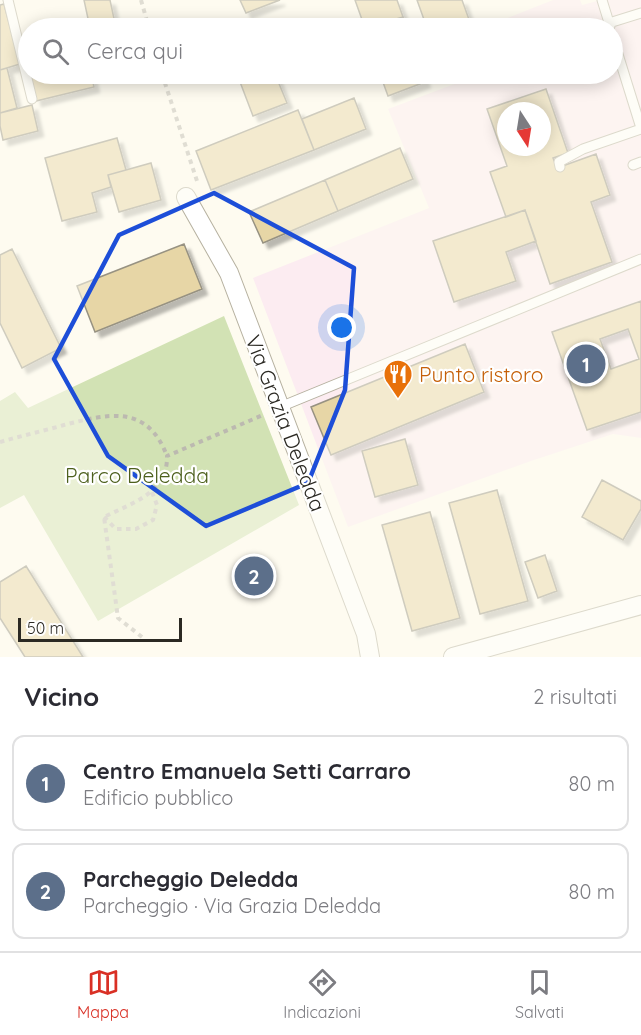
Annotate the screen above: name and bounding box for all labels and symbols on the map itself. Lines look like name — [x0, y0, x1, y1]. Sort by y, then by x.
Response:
north arrow — [497, 102, 551, 156]
your location — [327, 313, 356, 342]
street label: Via Grazia Deledda — [240, 331, 332, 515]
pin: 1 — [566, 342, 606, 386]
restaurant icon: Punto ristoro — [382, 358, 414, 400]
place label: Punto ristoro — [419, 361, 543, 387]
park label: Parco Deledda — [65, 462, 209, 488]
pin: 2 — [234, 554, 274, 598]
scale bar — [18, 615, 182, 642]

